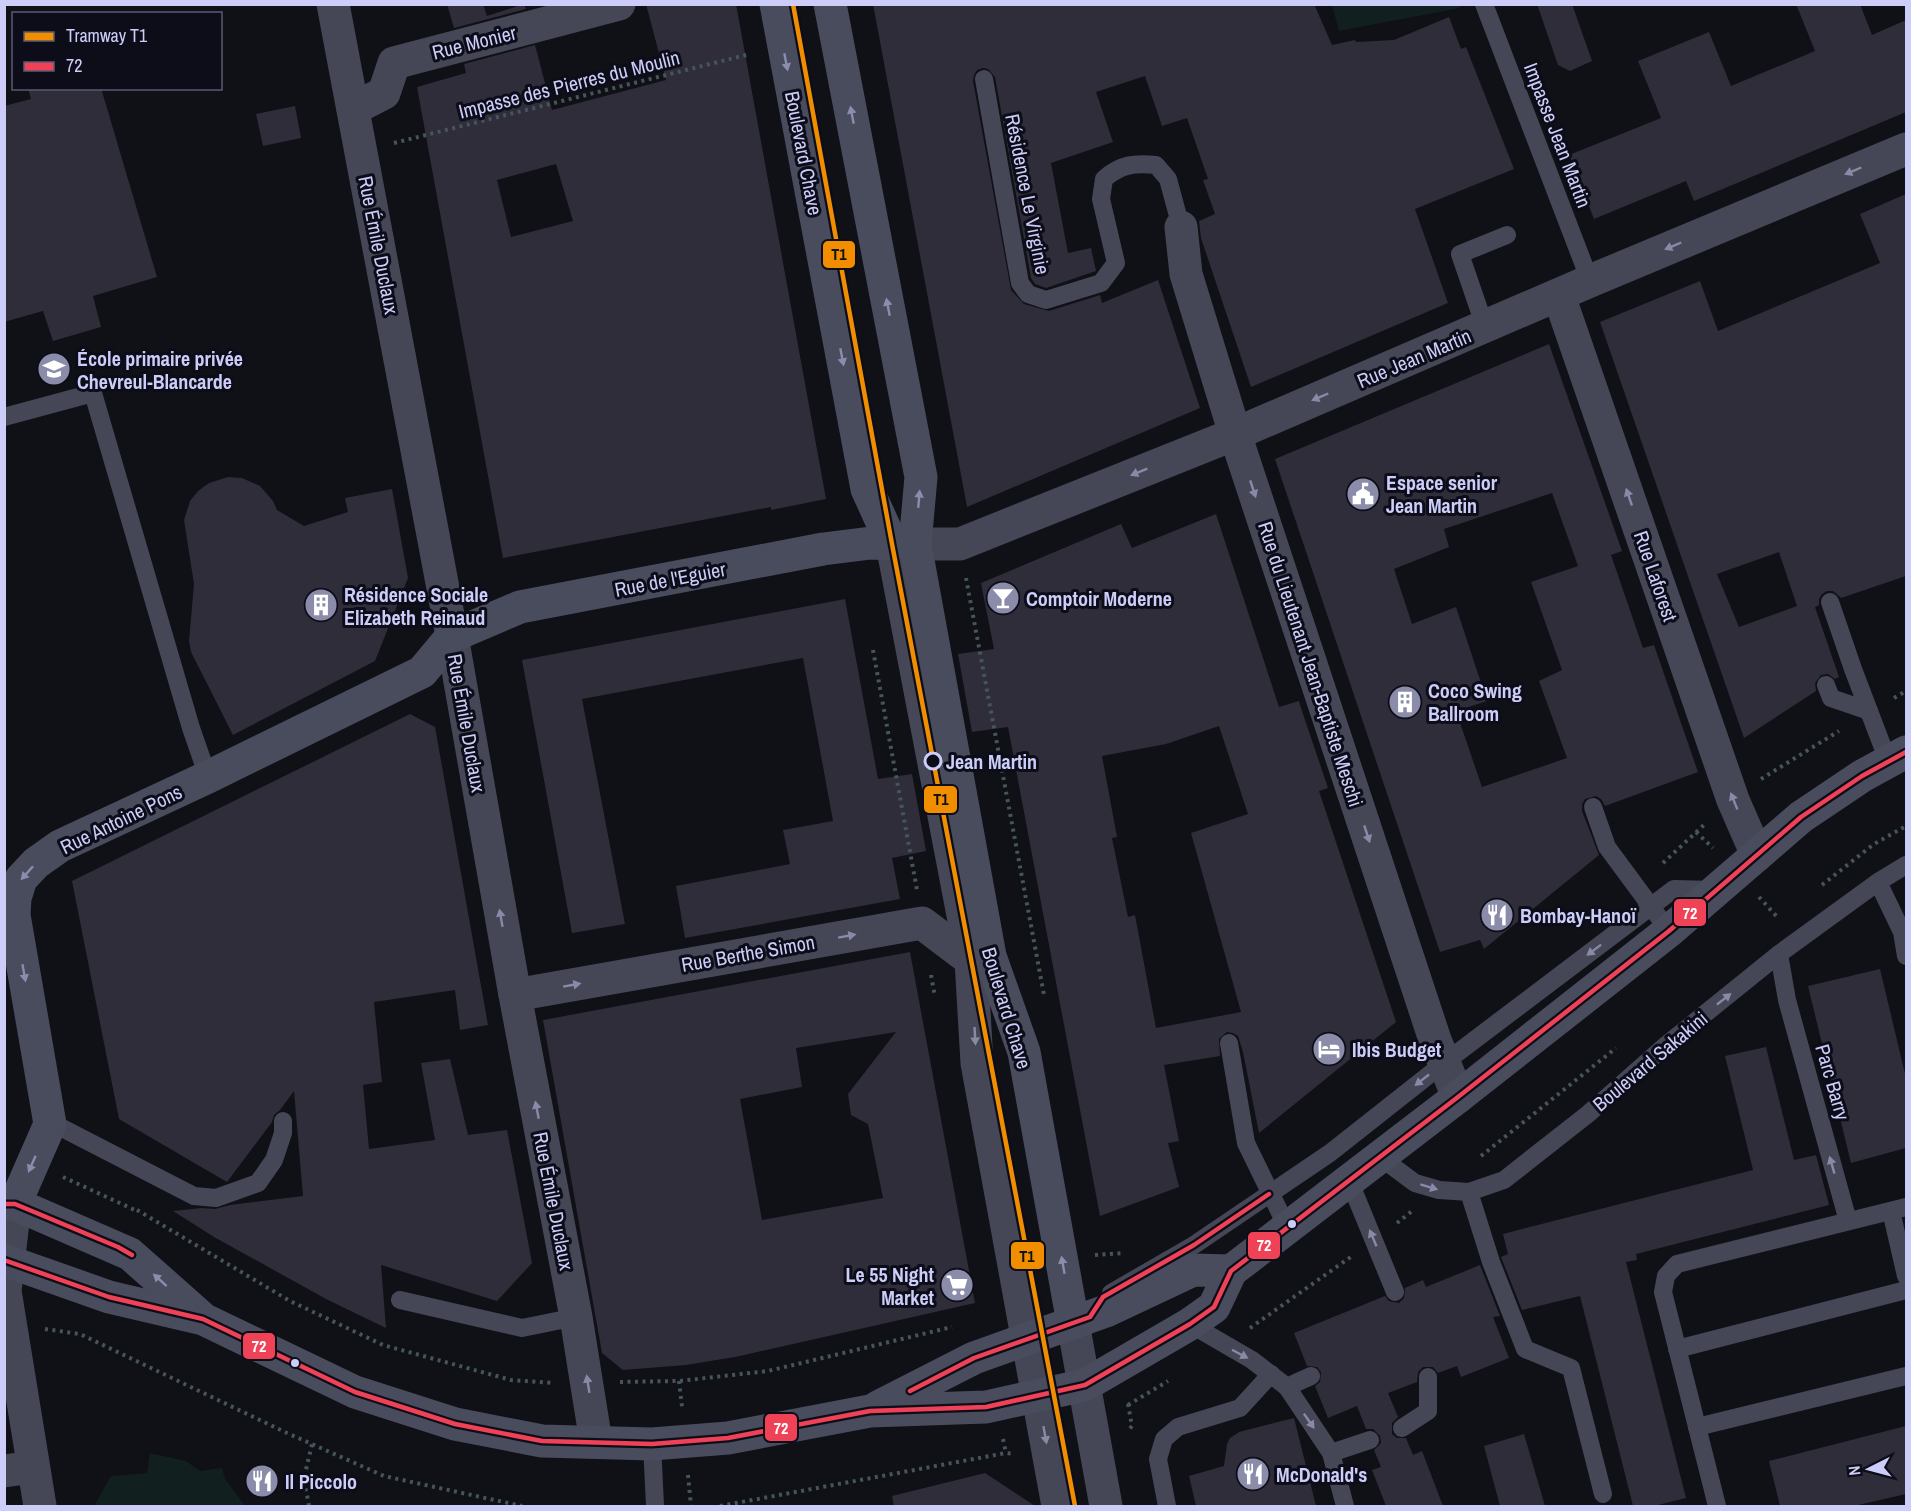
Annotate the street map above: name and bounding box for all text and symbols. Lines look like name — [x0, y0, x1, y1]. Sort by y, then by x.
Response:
legend — [12, 12, 222, 90]
street label: Rue Monier — [429, 18, 519, 65]
text: Tramway T1 — [66, 23, 148, 48]
street label: Impasse des Pierres du Moulin — [456, 43, 682, 125]
text: 72 — [66, 53, 82, 78]
one-way arrow — [782, 53, 791, 72]
street label: Impasse Jean Martin — [1518, 59, 1598, 211]
street label: Boulevard Chave — [779, 89, 829, 217]
one-way arrow — [847, 106, 856, 125]
street label: Résidence Le Virginie — [999, 111, 1057, 277]
one-way arrow — [1843, 166, 1861, 176]
street label: Rue Émile Duclaux — [352, 174, 406, 317]
line badge: T1 — [822, 240, 856, 269]
one-way arrow — [1664, 242, 1681, 251]
text: T1 — [831, 243, 847, 265]
one-way arrow — [883, 297, 892, 316]
street label: Rue Jean Martin — [1353, 322, 1475, 394]
place label: École primaire privée Chevreul-Blancarde — [77, 345, 243, 395]
one-way arrow — [838, 348, 847, 367]
school or university icon: École primaire privée Chevreul-Blancarde — [36, 351, 72, 387]
one-way arrow — [1311, 393, 1328, 402]
one-way arrow — [1130, 467, 1148, 477]
place label: Espace senior Jean Martin — [1386, 469, 1498, 519]
public building icon: Espace senior Jean Martin — [1345, 476, 1381, 512]
one-way arrow — [1249, 480, 1258, 498]
one-way arrow — [1623, 488, 1633, 506]
one-way arrow — [914, 489, 924, 508]
street label: Rue du Lieutenant Jean-Baptiste Meschi — [1252, 518, 1370, 810]
street label: Rue Laforest — [1628, 527, 1684, 625]
street label: Rue de l'Eguier — [612, 555, 728, 603]
bar icon: Comptoir Moderne — [985, 580, 1021, 616]
place label: Résidence Sociale Elizabeth Reinaud — [344, 581, 488, 631]
place label: Comptoir Moderne — [1026, 585, 1172, 612]
building icon: Résidence Sociale Elizabeth Reinaud — [303, 587, 339, 623]
street label: Rue Émile Duclaux — [442, 652, 493, 795]
place label: Coco Swing Ballroom — [1428, 677, 1522, 727]
building icon: Coco Swing Ballroom — [1387, 684, 1423, 720]
place label: Jean Martin — [946, 748, 1037, 775]
marker: Jean Martin — [924, 752, 942, 770]
street label: Rue Antoine Pons — [56, 778, 186, 860]
line badge: T1 — [923, 785, 958, 814]
text: T1 — [933, 788, 949, 810]
one-way arrow — [1729, 792, 1738, 810]
one-way arrow — [1362, 825, 1372, 843]
one-way arrow — [21, 866, 35, 880]
restaurant icon: Bombay-Hanoï — [1479, 897, 1515, 933]
line badge: 72 — [1673, 898, 1707, 927]
place label: Bombay-Hanoï — [1520, 902, 1637, 929]
text: 72 — [1683, 902, 1697, 924]
one-way arrow — [496, 909, 505, 928]
street label: Rue Berthe Simon — [679, 928, 817, 978]
one-way arrow — [838, 931, 857, 940]
one-way arrow — [1586, 943, 1602, 956]
street label: Boulevard Chave — [976, 944, 1038, 1072]
one-way arrow — [20, 963, 29, 982]
one-way arrow — [563, 980, 582, 989]
one-way arrow — [1717, 993, 1732, 1005]
street label: Boulevard Sakakini — [1587, 1005, 1713, 1117]
one-way arrow — [970, 1027, 980, 1046]
hotel icon: Ibis Budget — [1311, 1031, 1347, 1067]
place label: Ibis Budget — [1352, 1036, 1442, 1063]
street label: Parc Barry — [1809, 1041, 1857, 1124]
one-way arrow — [1415, 1074, 1430, 1086]
one-way arrow — [532, 1100, 541, 1119]
street label: Rue Émile Duclaux — [527, 1130, 581, 1273]
one-way arrow — [27, 1155, 37, 1173]
one-way arrow — [1827, 1155, 1837, 1174]
one-way arrow — [1420, 1183, 1438, 1192]
unlabelled marker — [1286, 1218, 1298, 1230]
one-way arrow — [1368, 1228, 1378, 1246]
line badge: 72 — [1247, 1231, 1281, 1260]
text: 72 — [1257, 1234, 1271, 1256]
line badge: T1 — [1010, 1241, 1045, 1270]
text: T1 — [1019, 1245, 1035, 1267]
one-way arrow — [1058, 1256, 1067, 1275]
place label: Le 55 Night Market — [846, 1261, 935, 1311]
supermarket icon: Le 55 Night Market — [939, 1267, 975, 1303]
one-way arrow — [152, 1273, 167, 1287]
line badge: 72 — [242, 1332, 276, 1360]
text: 72 — [252, 1335, 266, 1357]
one-way arrow — [1232, 1349, 1249, 1359]
unlabelled marker — [289, 1357, 301, 1369]
one-way arrow — [583, 1375, 592, 1394]
one-way arrow — [1303, 1412, 1314, 1429]
line badge: 72 — [764, 1413, 798, 1442]
text: 72 — [774, 1417, 788, 1439]
one-way arrow — [1041, 1426, 1050, 1445]
north arrow — [1839, 1439, 1899, 1499]
restaurant icon: McDonald's — [1235, 1456, 1271, 1492]
place label: McDonald's — [1276, 1461, 1367, 1488]
restaurant icon: Il Piccolo — [244, 1463, 280, 1499]
text: N — [1843, 1465, 1866, 1476]
place label: Il Piccolo — [285, 1468, 357, 1495]

